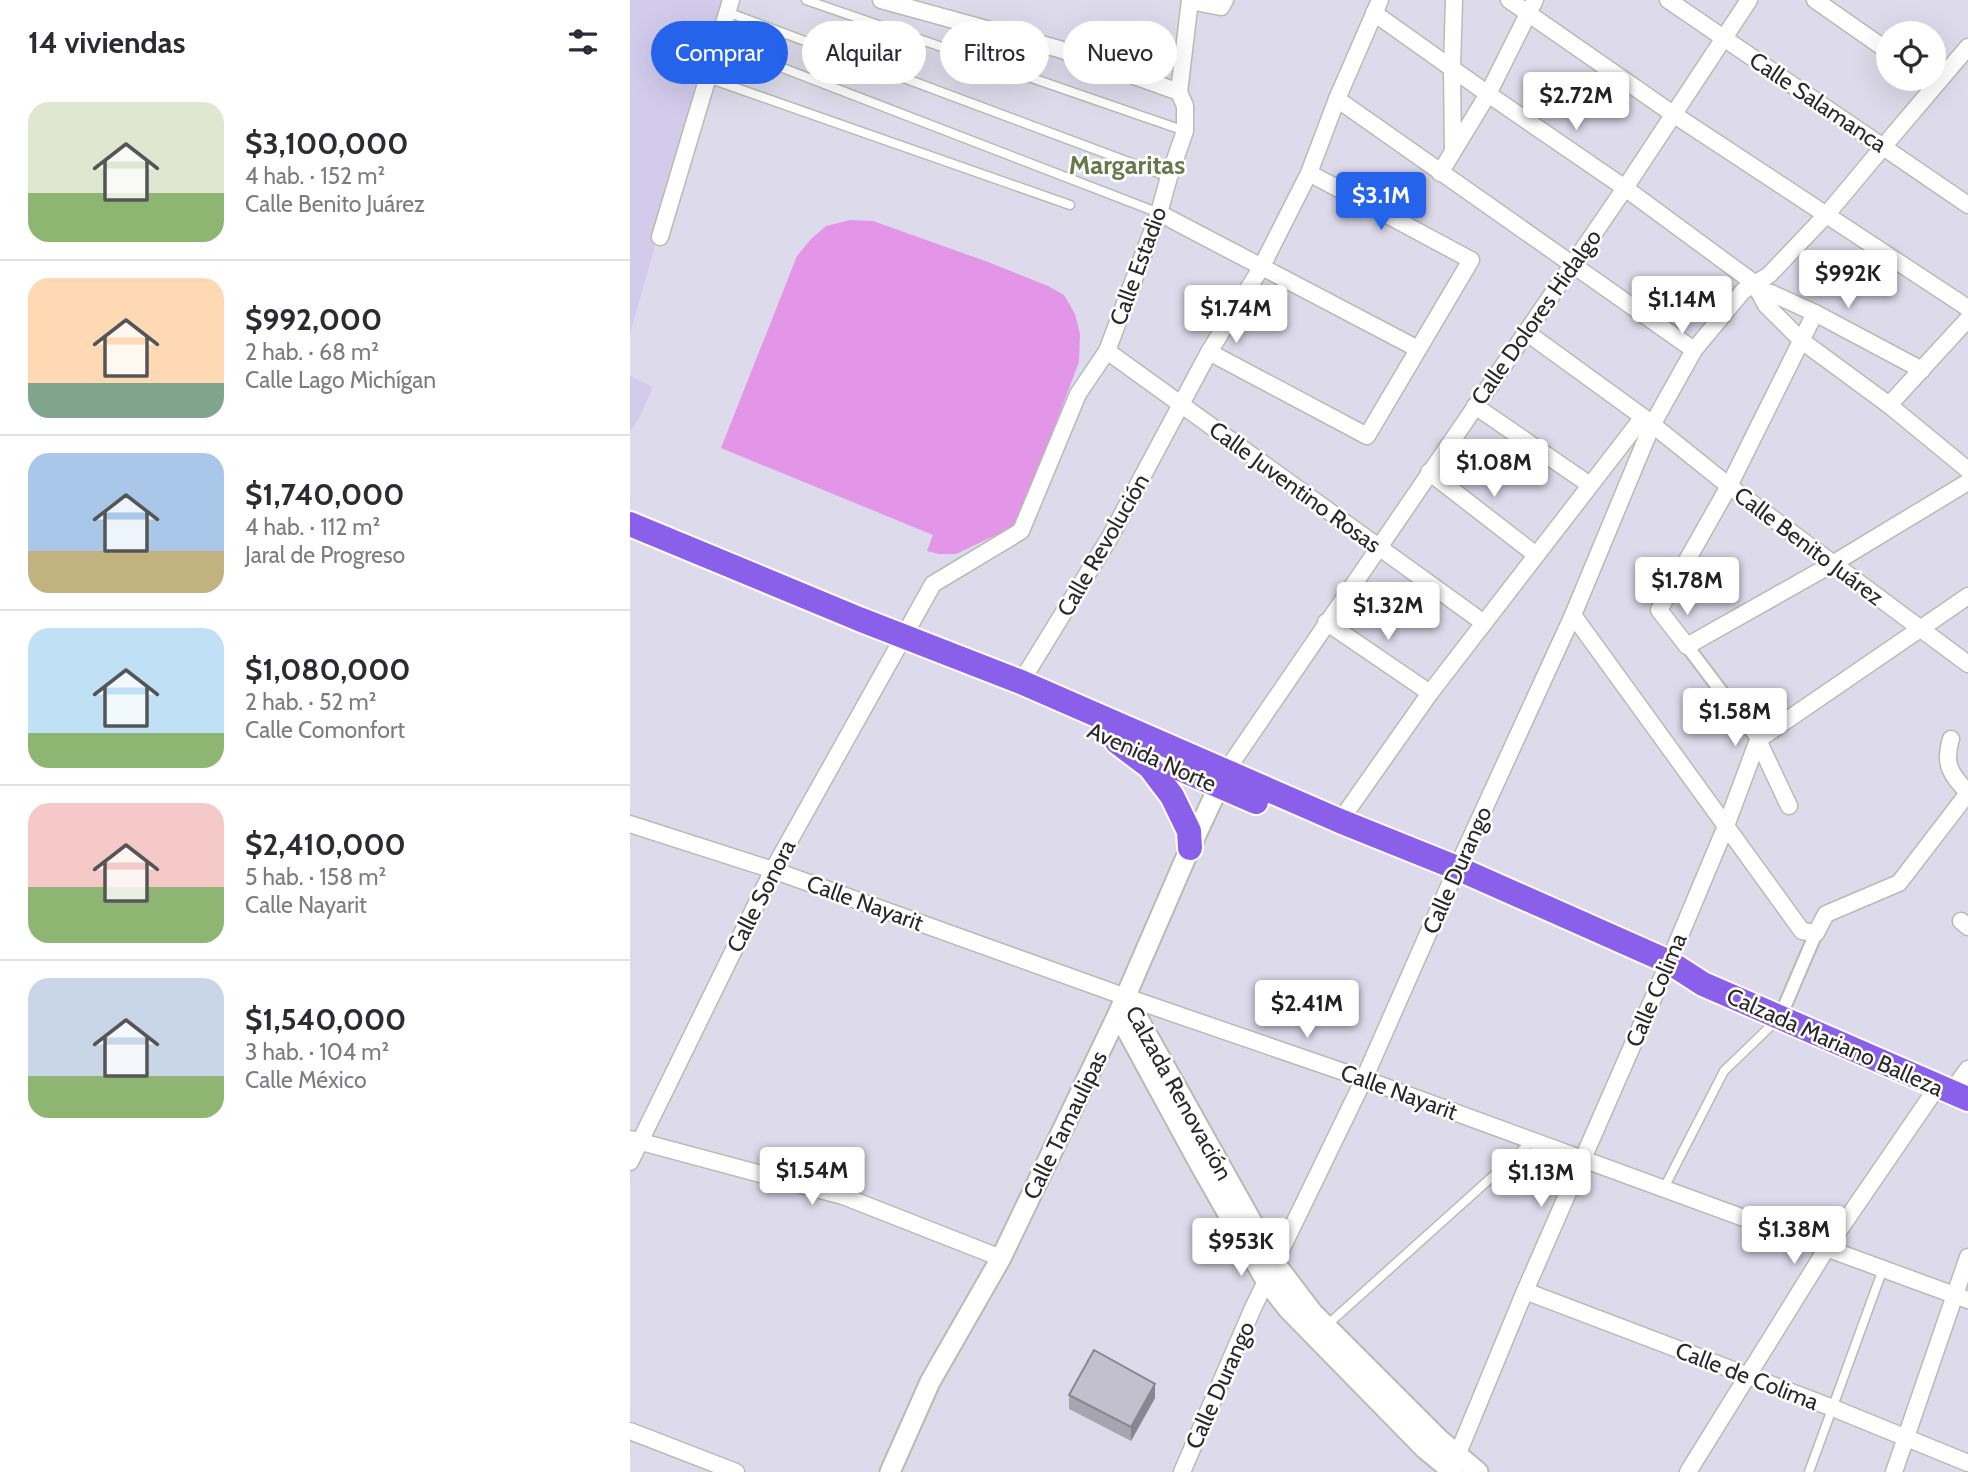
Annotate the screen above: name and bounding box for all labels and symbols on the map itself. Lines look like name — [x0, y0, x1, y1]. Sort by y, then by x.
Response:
street label: Calle Salamanca — [1744, 46, 1892, 158]
pin: $2.72M — [1519, 72, 1633, 132]
district label: Margaritas — [1069, 149, 1185, 181]
pin: $3.1M — [1332, 173, 1430, 232]
street label: Calle Estadio — [1104, 203, 1172, 329]
street label: Calle Dolores Hidalgo — [1465, 224, 1607, 410]
pin: $992K — [1799, 250, 1897, 310]
pin: $1.14M — [1625, 276, 1739, 336]
pin: $1.74M — [1179, 286, 1293, 345]
street label: Calle Juventino Rosas — [1204, 415, 1386, 559]
pin: $1.08M — [1437, 440, 1551, 499]
street label: Calle Revolución — [1051, 469, 1155, 621]
street label: Calle Benito Juárez — [1729, 481, 1889, 611]
pin: $1.78M — [1630, 558, 1744, 617]
pin: $1.32M — [1331, 582, 1445, 642]
pin: $1.58M — [1678, 688, 1792, 748]
street label: Avenida Norte — [1083, 716, 1221, 798]
street label: Calle Durango — [1416, 802, 1498, 938]
street label: Calle Sonora — [721, 835, 801, 957]
street label: Calle Nayarit — [803, 869, 927, 937]
street label: Calle Colima — [1619, 929, 1693, 1051]
pin: $2.41M — [1250, 981, 1364, 1040]
street label: Calzada Mariano Balleza — [1722, 982, 1948, 1102]
street label: Calzada Renovación — [1119, 1001, 1239, 1185]
street label: Calle Tamaulipas — [1017, 1046, 1113, 1204]
street label: Calle Nayarit — [1337, 1058, 1461, 1126]
pin: $1.54M — [755, 1148, 869, 1207]
pin: $1.13M — [1484, 1150, 1598, 1209]
pin: $1.38M — [1737, 1206, 1851, 1266]
pin: $953K — [1192, 1218, 1290, 1278]
street label: Calle Durango — [1179, 1317, 1261, 1453]
street label: Calle de Colima — [1672, 1336, 1822, 1416]

